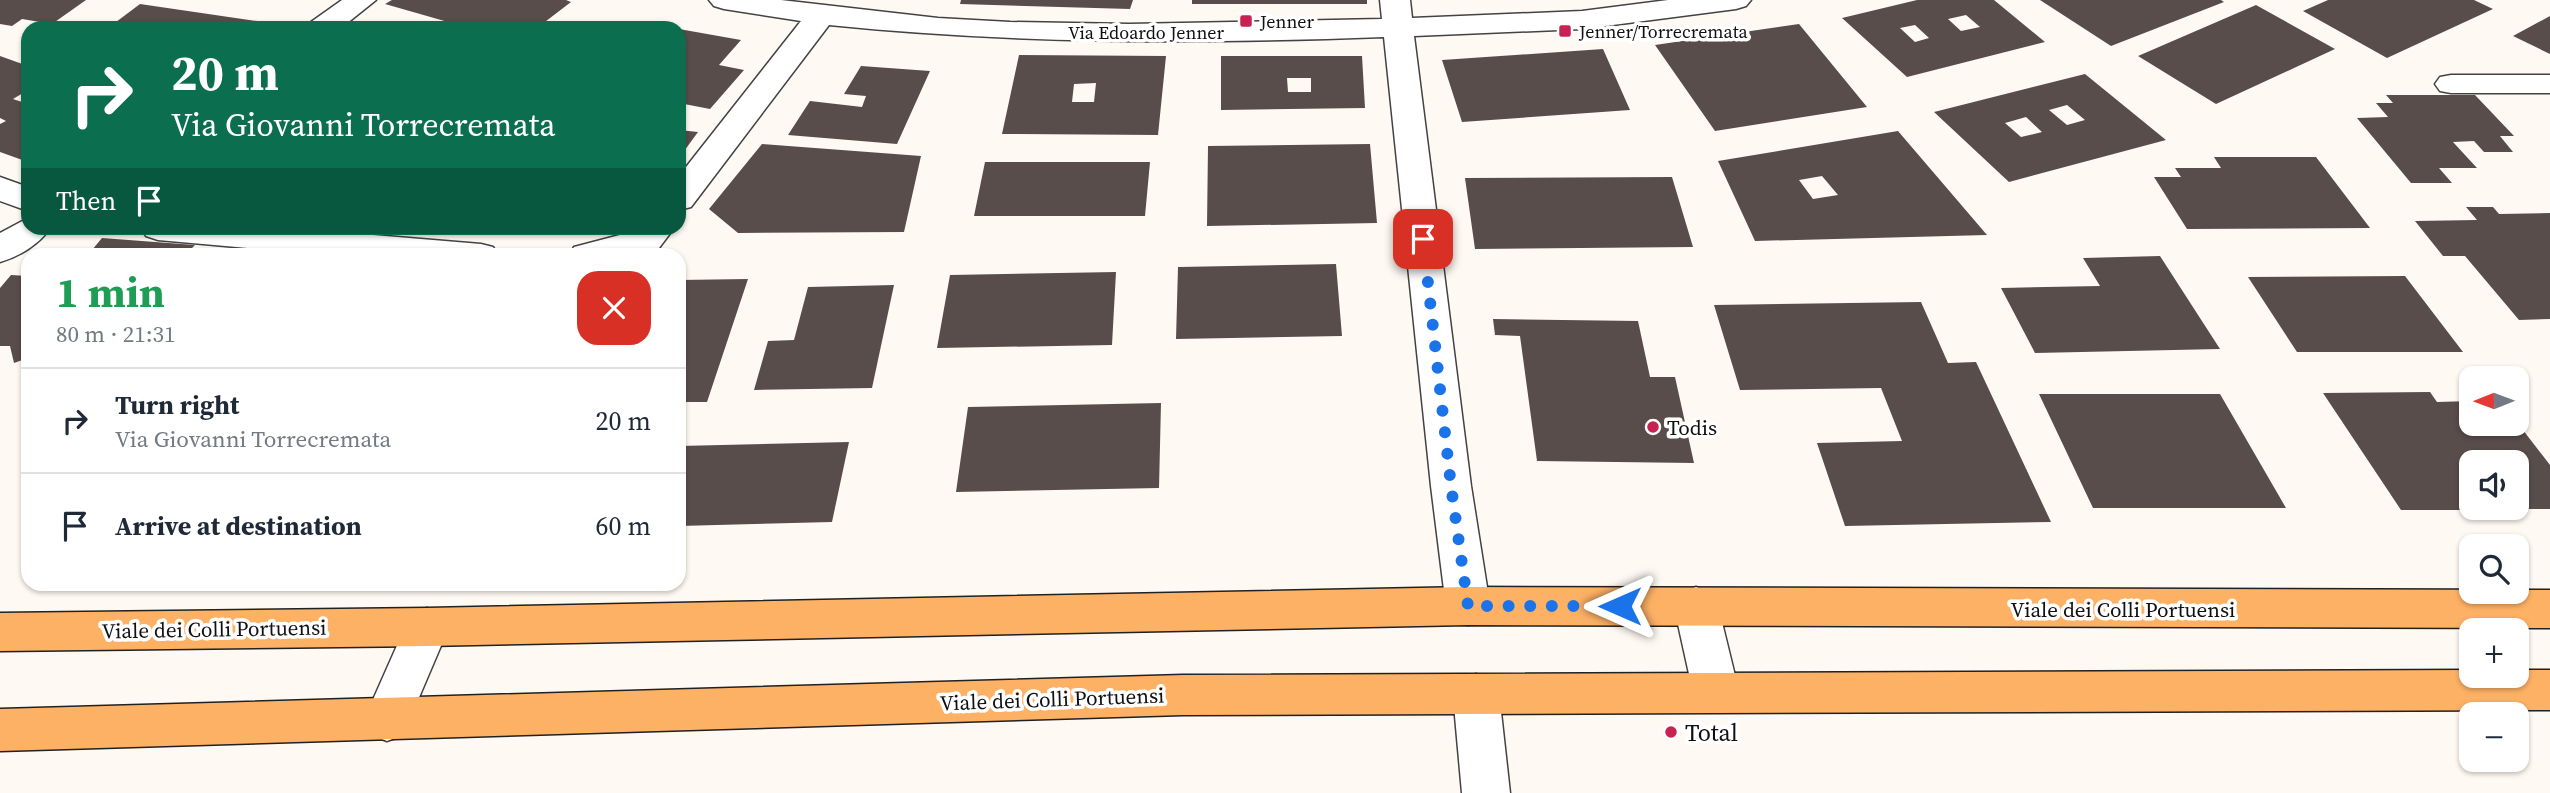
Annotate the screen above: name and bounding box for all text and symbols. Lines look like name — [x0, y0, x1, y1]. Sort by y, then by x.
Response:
place label: Jenner — [1259, 9, 1315, 34]
marker: Jenner — [1238, 13, 1254, 29]
place label: Jenner/Torrecremata — [1578, 19, 1749, 44]
street label: Via Edoardo Jenner — [1068, 20, 1224, 45]
marker: Jenner/Torrecremata — [1557, 23, 1573, 39]
text: 20 m — [171, 39, 279, 106]
icon: right — [56, 49, 147, 140]
text: Via Giovanni Torrecremata — [171, 103, 555, 147]
icon: arrive — [130, 182, 168, 220]
text: Then — [56, 183, 116, 219]
pin — [1393, 209, 1453, 269]
icon: arrive — [1404, 220, 1442, 258]
text: 1 min — [56, 263, 165, 321]
button: close — [577, 271, 651, 345]
text: 80 m · 21:31 — [56, 318, 176, 350]
north arrow — [2459, 366, 2529, 436]
map controls — [2459, 366, 2529, 772]
text: Turn right — [115, 387, 239, 423]
icon: right — [56, 402, 94, 440]
text: 20 m — [596, 403, 651, 439]
place label: Todis — [1667, 413, 1717, 442]
marker: Todis — [1645, 419, 1661, 435]
text: Via Giovanni Torrecremata — [115, 423, 391, 455]
button: sound — [2459, 450, 2529, 520]
icon: arrive — [56, 507, 94, 545]
text: Arrive at destination — [115, 508, 362, 544]
text: 60 m — [596, 508, 651, 544]
button: search — [2459, 534, 2529, 604]
position arrow — [1583, 569, 1657, 643]
street label: Viale dei Colli Portuensi — [2011, 595, 2235, 624]
street label: Viale dei Colli Portuensi — [101, 613, 327, 645]
button: + — [2459, 618, 2529, 688]
street label: Viale dei Colli Portuensi — [939, 681, 1165, 717]
button: − — [2459, 702, 2529, 772]
place label: Total — [1685, 716, 1738, 749]
marker: Total — [1663, 724, 1679, 740]

